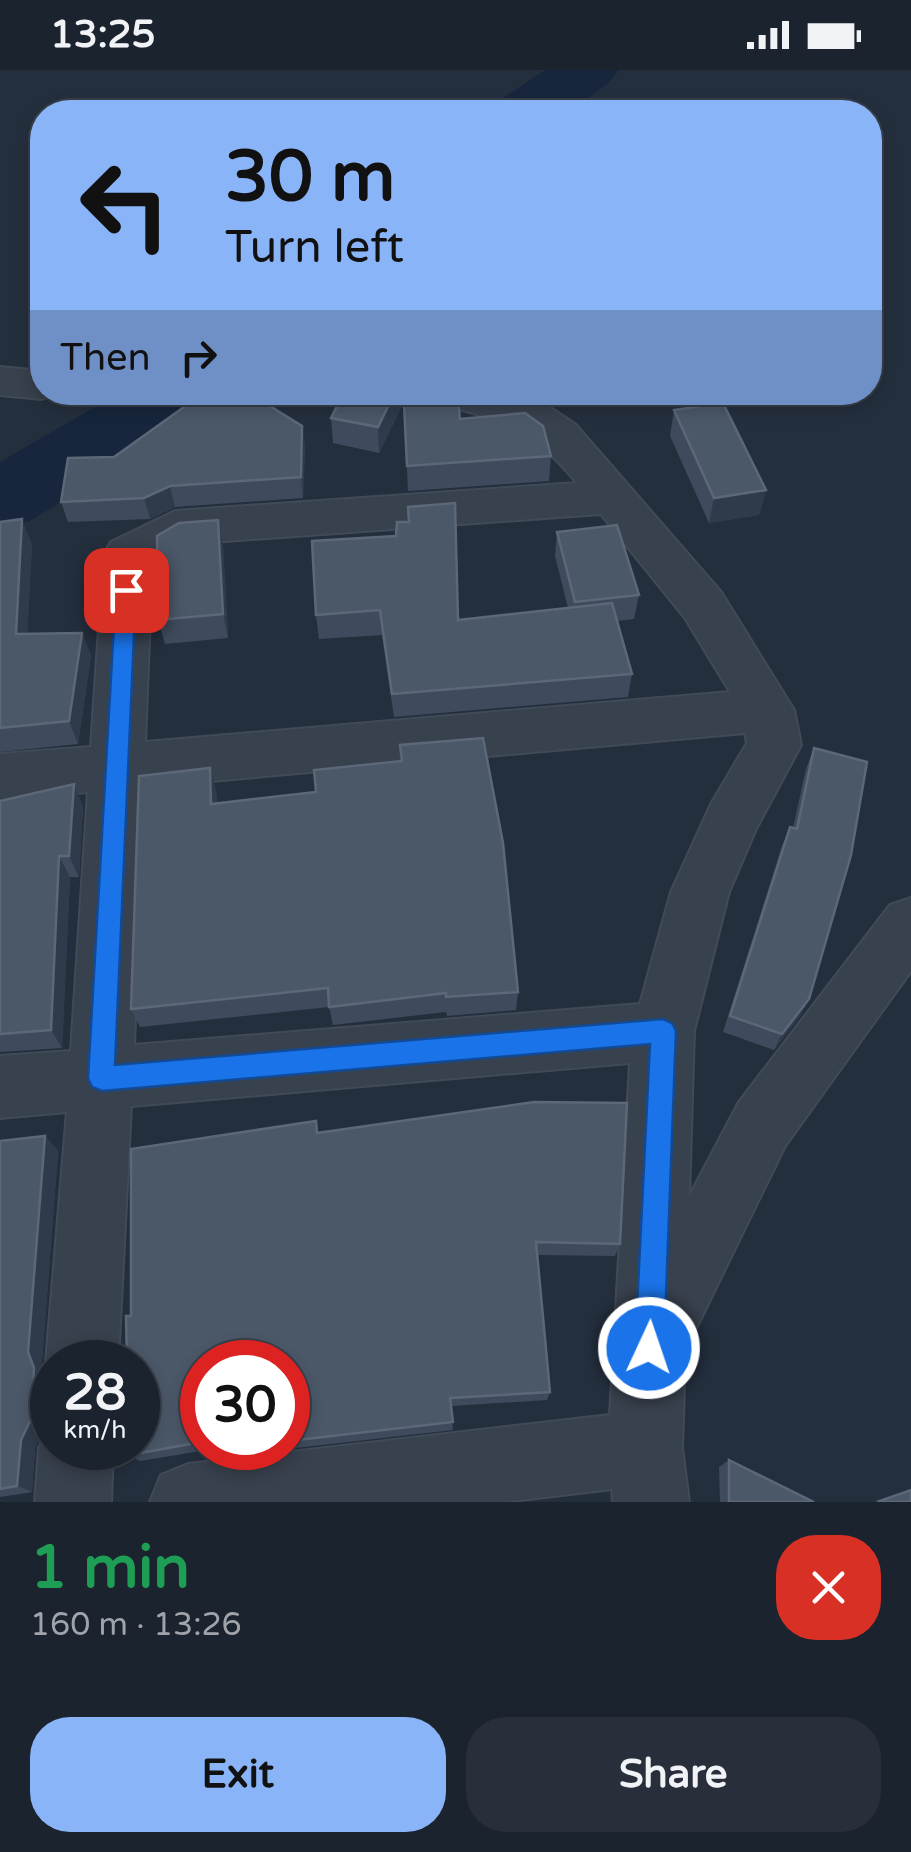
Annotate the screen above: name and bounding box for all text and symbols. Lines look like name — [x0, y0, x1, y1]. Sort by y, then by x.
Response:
text: 13:25 — [50, 12, 155, 58]
text: 30 m — [225, 136, 395, 220]
icon: left — [60, 140, 190, 270]
text: Turn left — [225, 221, 404, 275]
icon: right — [171, 330, 226, 385]
text: Then — [60, 335, 151, 381]
pin — [84, 548, 169, 633]
icon: arrive — [99, 563, 154, 618]
position arrow — [597, 1296, 701, 1400]
speed limit sign: 30 — [180, 1340, 310, 1470]
text: 28 — [64, 1363, 126, 1423]
text: km/h — [64, 1415, 126, 1445]
text: 1 min — [30, 1532, 190, 1604]
button: close — [776, 1535, 881, 1640]
text: 160 m · 13:26 — [30, 1606, 242, 1644]
button: Exit — [30, 1717, 446, 1832]
button: Share — [466, 1717, 881, 1832]

